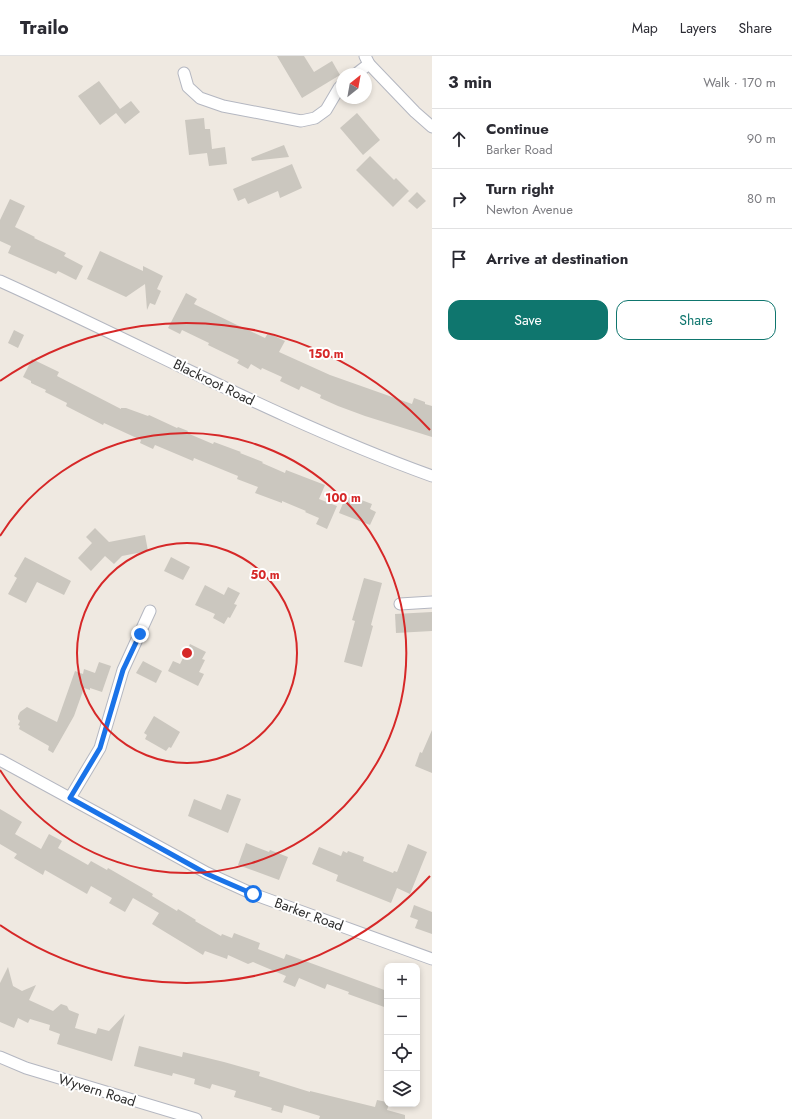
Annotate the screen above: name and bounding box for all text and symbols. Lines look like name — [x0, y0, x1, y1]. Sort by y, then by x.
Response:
text: Trailo — [20, 14, 69, 41]
text: Map — [632, 18, 658, 38]
text: Layers — [680, 18, 716, 38]
text: Share — [738, 18, 772, 38]
north arrow — [336, 68, 372, 104]
text: 3 min — [448, 70, 492, 94]
text: Walk · 170 m — [703, 73, 776, 92]
text: Continue — [486, 118, 549, 140]
icon: ahead — [448, 128, 470, 150]
text: 90 m — [747, 129, 776, 148]
text: Barker Road — [486, 140, 553, 159]
text: Turn right — [486, 178, 554, 200]
icon: right — [448, 188, 470, 210]
text: 80 m — [747, 189, 776, 208]
text: Newton Avenue — [486, 200, 573, 219]
icon: arrive — [448, 248, 470, 270]
text: Arrive at destination — [486, 248, 628, 270]
button: Save — [448, 300, 608, 340]
button: Share — [616, 300, 776, 340]
text: 150 m — [308, 345, 344, 363]
street label: Blackroot Road — [170, 354, 258, 410]
text: 100 m — [325, 489, 361, 507]
text: 50 m — [250, 566, 280, 584]
route end — [131, 625, 149, 643]
centre of rings — [180, 646, 194, 660]
route start — [244, 885, 262, 903]
street label: Barker Road — [272, 892, 346, 936]
map controls — [384, 963, 420, 1107]
button: + — [384, 963, 420, 999]
button: − — [384, 999, 420, 1035]
button: locate — [384, 1035, 420, 1071]
street label: Wyvern Road — [56, 1069, 138, 1111]
button: layers — [384, 1071, 420, 1107]

